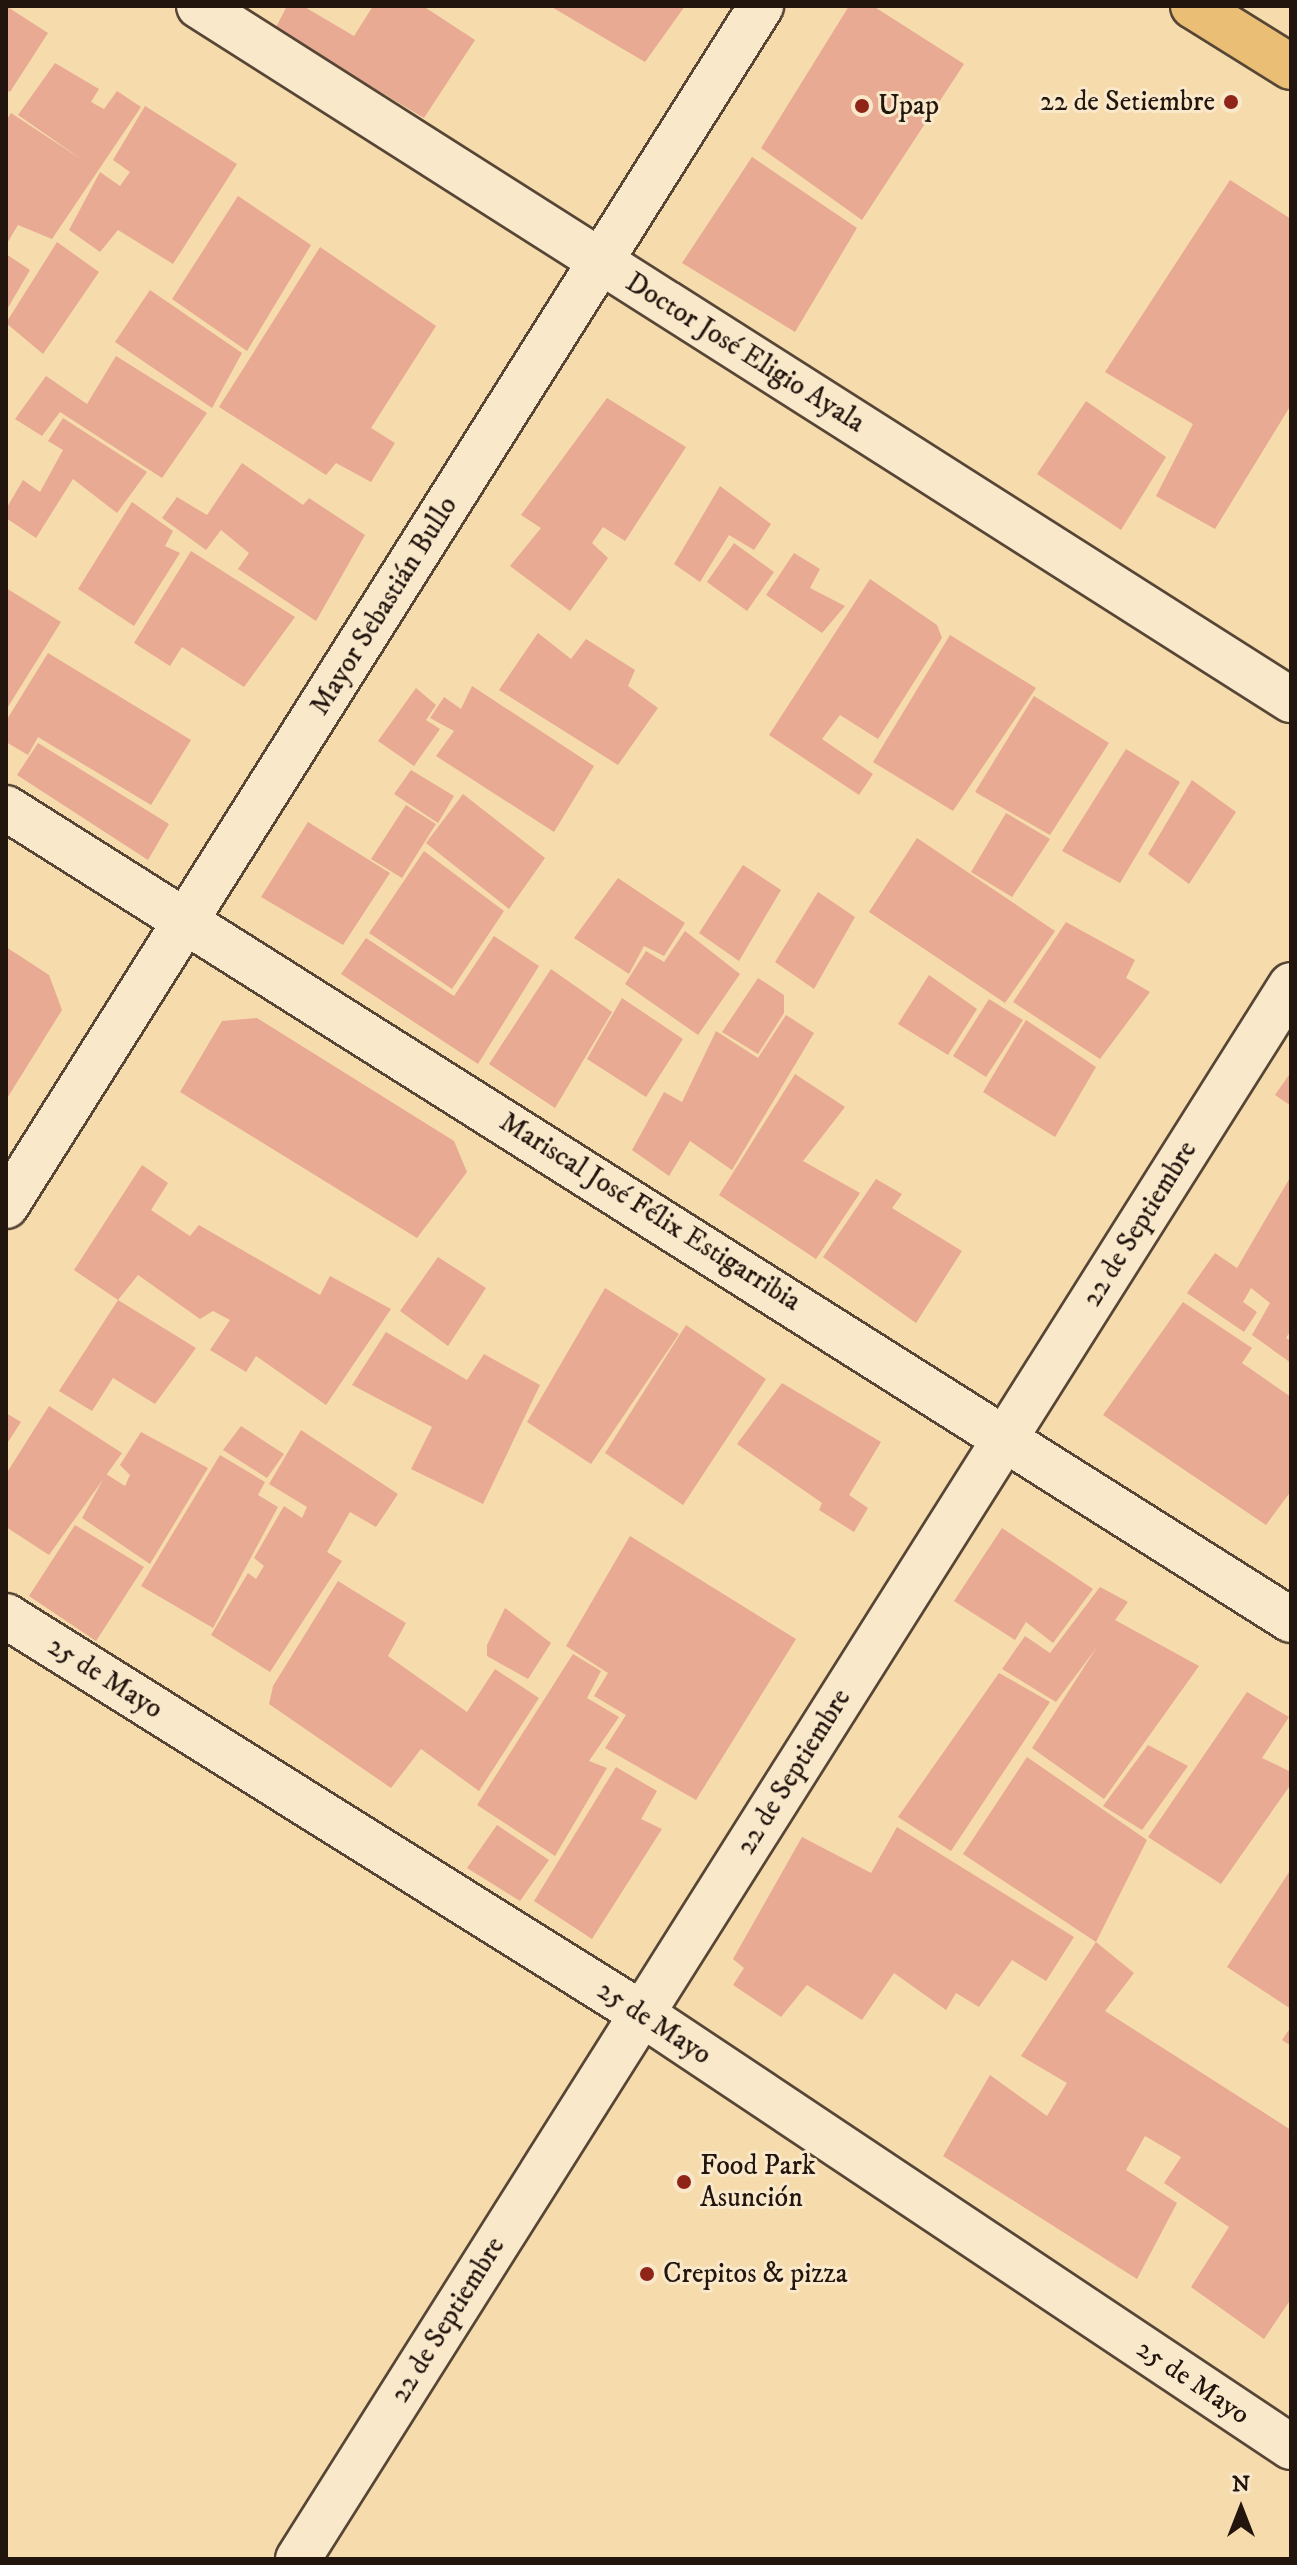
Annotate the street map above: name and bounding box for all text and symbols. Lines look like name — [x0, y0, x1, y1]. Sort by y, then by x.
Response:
place label: 22 de Setiembre — [1040, 85, 1215, 119]
place label: Upap — [878, 89, 939, 123]
marker: 22 de Setiembre — [1222, 93, 1240, 111]
marker: Upap — [853, 97, 871, 115]
street label: Doctor José Eligio Ayala — [619, 266, 871, 440]
street label: Mayor Sebastián Bullo — [303, 491, 465, 721]
street label: Mariscal José Félix Estigarribia — [493, 1105, 807, 1319]
street label: 22 de Septiembre — [1076, 1135, 1204, 1313]
street label: 25 de Mayo — [41, 1630, 169, 1726]
street label: 22 de Septiembre — [730, 1683, 858, 1861]
street label: 25 de Mayo — [591, 1974, 717, 2072]
place label: Food Park Asunción — [700, 2149, 816, 2215]
marker: Food Park Asunción — [675, 2173, 693, 2191]
street label: 22 de Septiembre — [384, 2231, 512, 2409]
place label: Crepitos & pizza — [663, 2257, 848, 2291]
marker: Crepitos & pizza — [638, 2265, 656, 2283]
street label: 25 de Mayo — [1130, 2332, 1256, 2432]
north arrow — [1201, 2469, 1281, 2549]
text: N — [1232, 2471, 1250, 2498]

